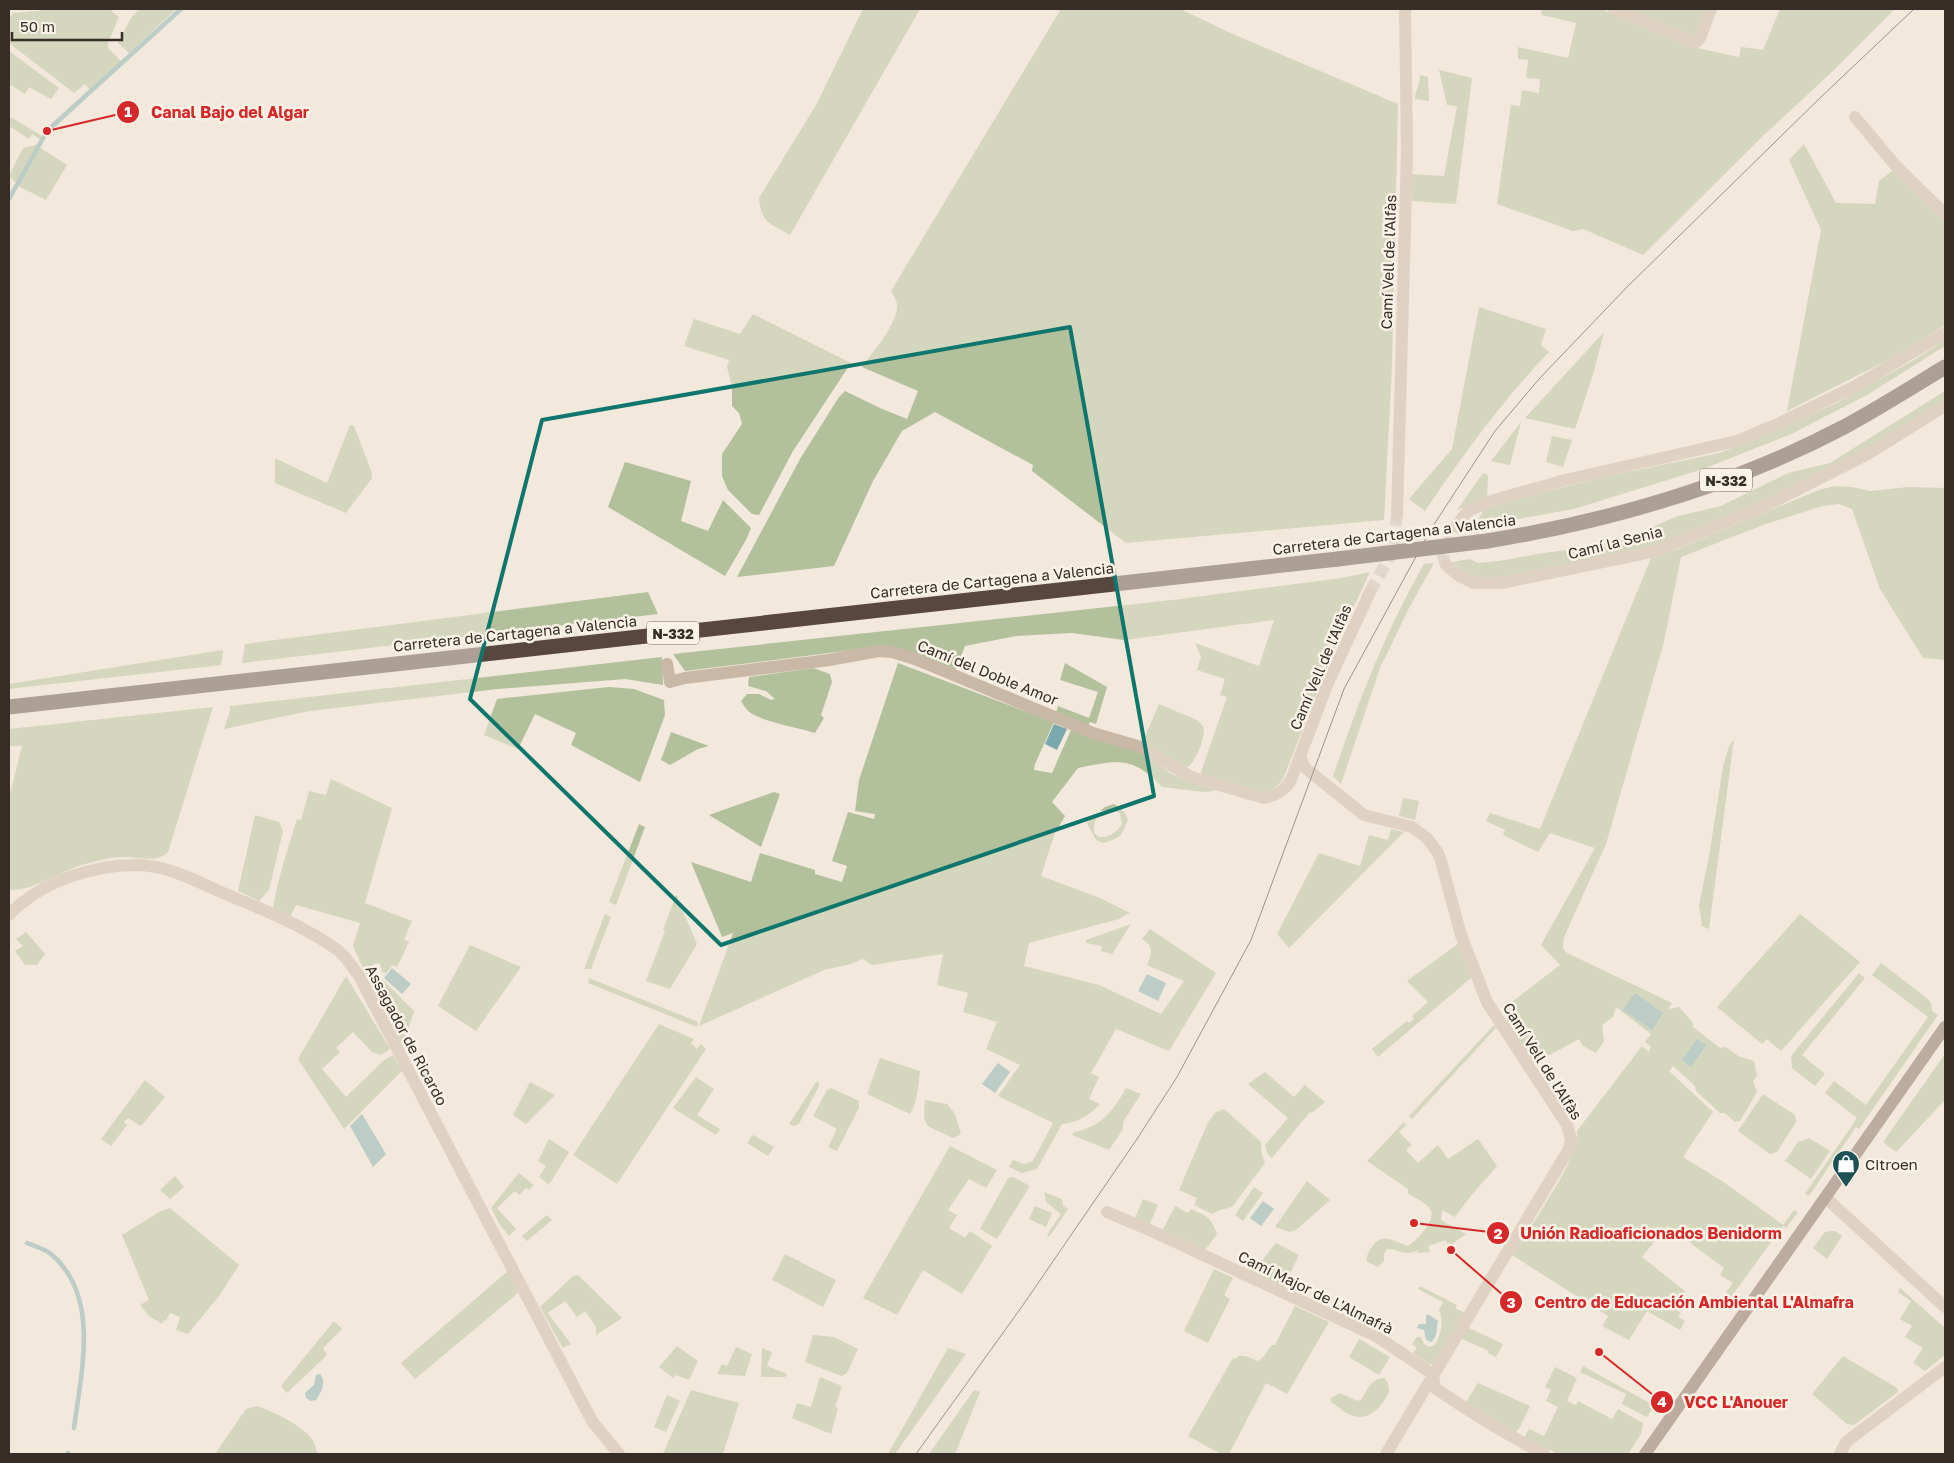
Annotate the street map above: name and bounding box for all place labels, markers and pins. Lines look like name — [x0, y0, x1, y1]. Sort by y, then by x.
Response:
callout: Canal Bajo del Algar — [116, 97, 319, 128]
shop icon: Citroen — [1831, 1149, 1861, 1188]
place label: Citroen — [1865, 1155, 1918, 1173]
callout: Unión Radioaficionados Benidorm — [1486, 1218, 1792, 1249]
callout: Centro de Educación Ambiental L'Almafra — [1499, 1287, 1864, 1318]
callout: VCC L'Anouer — [1649, 1387, 1798, 1418]

